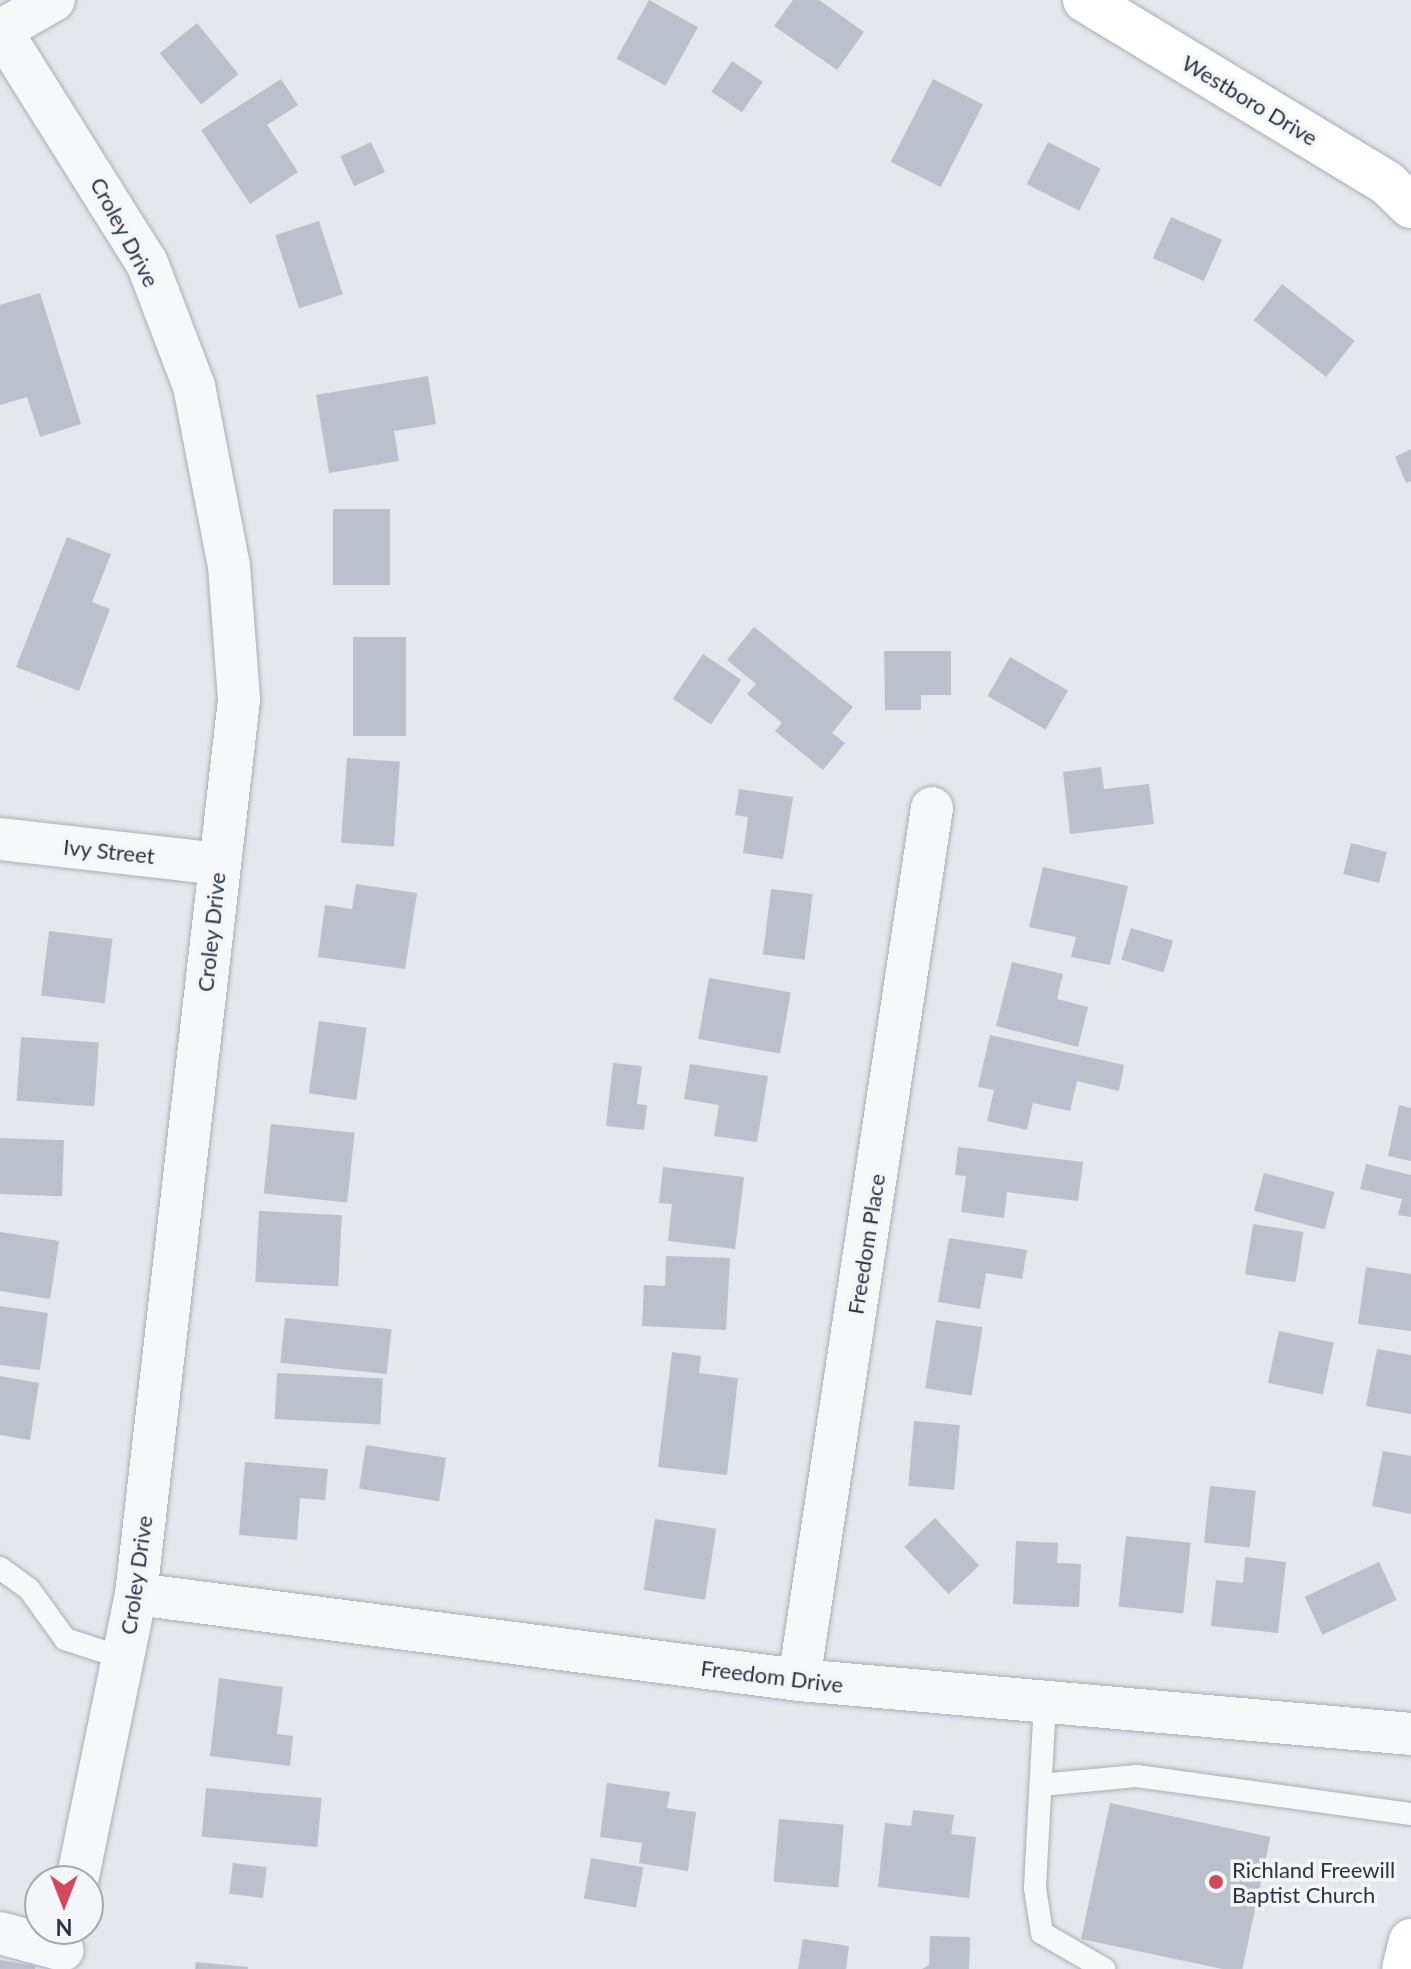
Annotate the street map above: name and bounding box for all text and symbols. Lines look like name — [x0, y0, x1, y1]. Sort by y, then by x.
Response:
street label: Westboro Drive — [1177, 49, 1323, 151]
street label: Croley Drive — [85, 173, 165, 291]
street label: Ivy Street — [62, 833, 156, 869]
street label: Croley Drive — [192, 871, 230, 993]
street label: Freedom Place — [842, 1172, 890, 1316]
street label: Croley Drive — [115, 1513, 157, 1637]
street label: Freedom Drive — [699, 1654, 845, 1698]
place label: Richland Freewill Baptist Church — [1232, 1856, 1395, 1908]
north arrow — [24, 1865, 104, 1945]
marker: Richland Freewill Baptist Church — [1207, 1873, 1225, 1891]
text: N — [56, 1914, 72, 1941]

